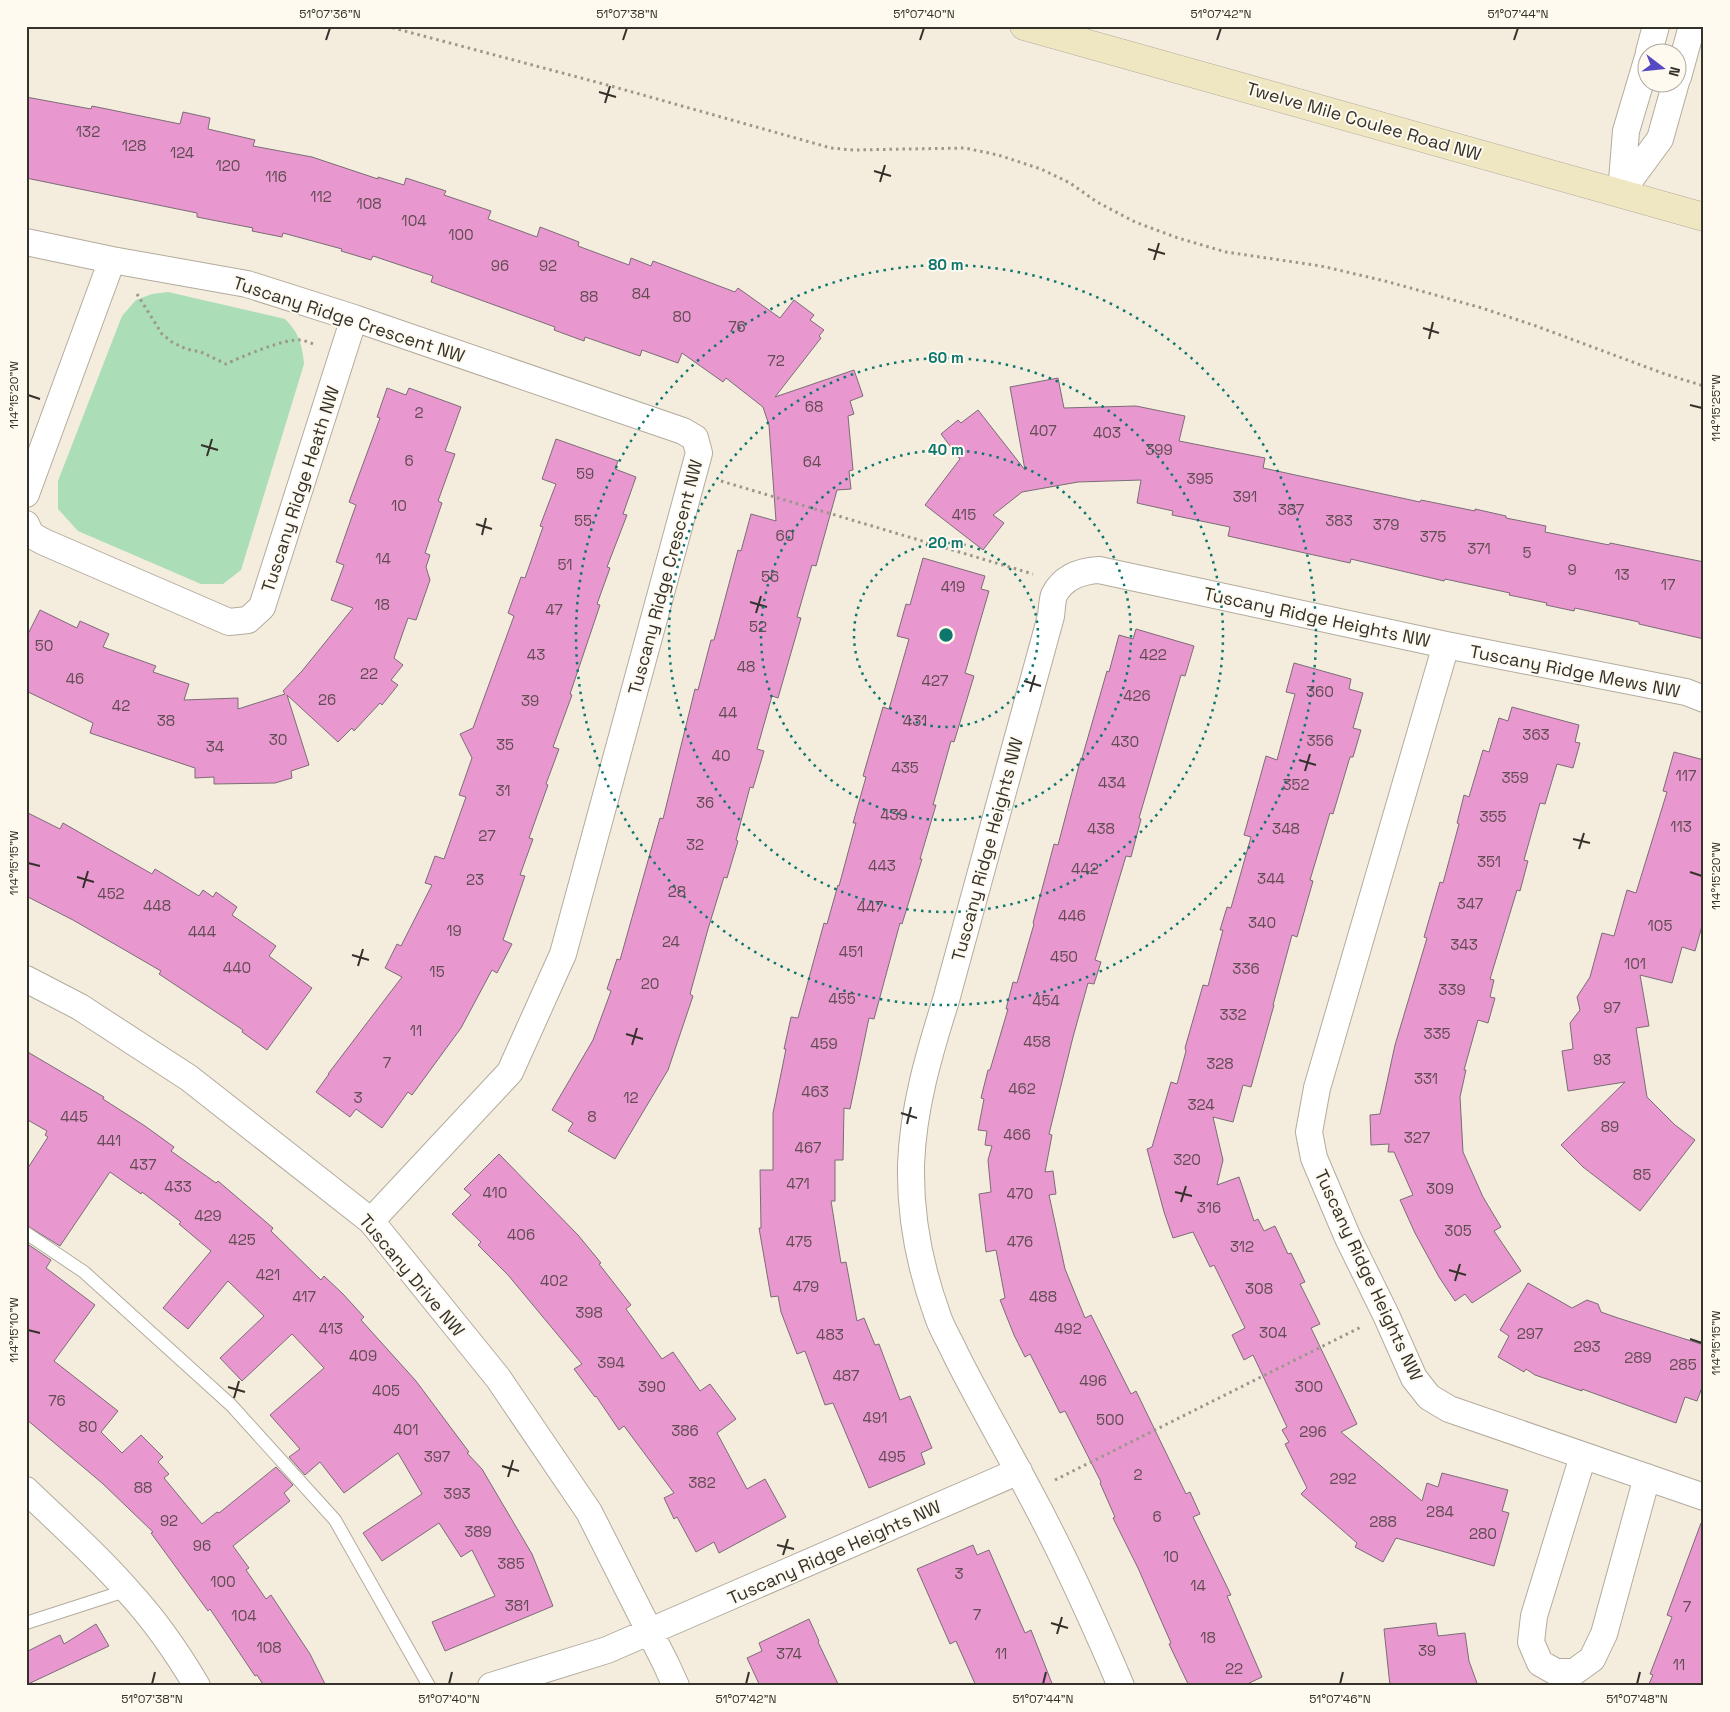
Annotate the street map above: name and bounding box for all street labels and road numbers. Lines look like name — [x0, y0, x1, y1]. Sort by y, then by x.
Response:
street label: Twelve Mile Coulee Road NW — [1244, 76, 1484, 166]
street label: Tuscany Ridge Crescent NW — [230, 271, 468, 367]
street label: Tuscany Ridge Heath NW — [256, 383, 344, 595]
street label: Tuscany Ridge Crescent NW — [623, 457, 708, 697]
street label: Tuscany Ridge Heights NW — [1202, 582, 1433, 652]
street label: Tuscany Ridge Mews NW — [1468, 639, 1682, 703]
street label: Tuscany Ridge Heights NW — [946, 734, 1028, 963]
street label: Tuscany Ridge Heights NW — [1310, 1166, 1428, 1385]
street label: Tuscany Drive NW — [354, 1209, 470, 1341]
street label: Tuscany Ridge Heights NW — [724, 1494, 944, 1609]

